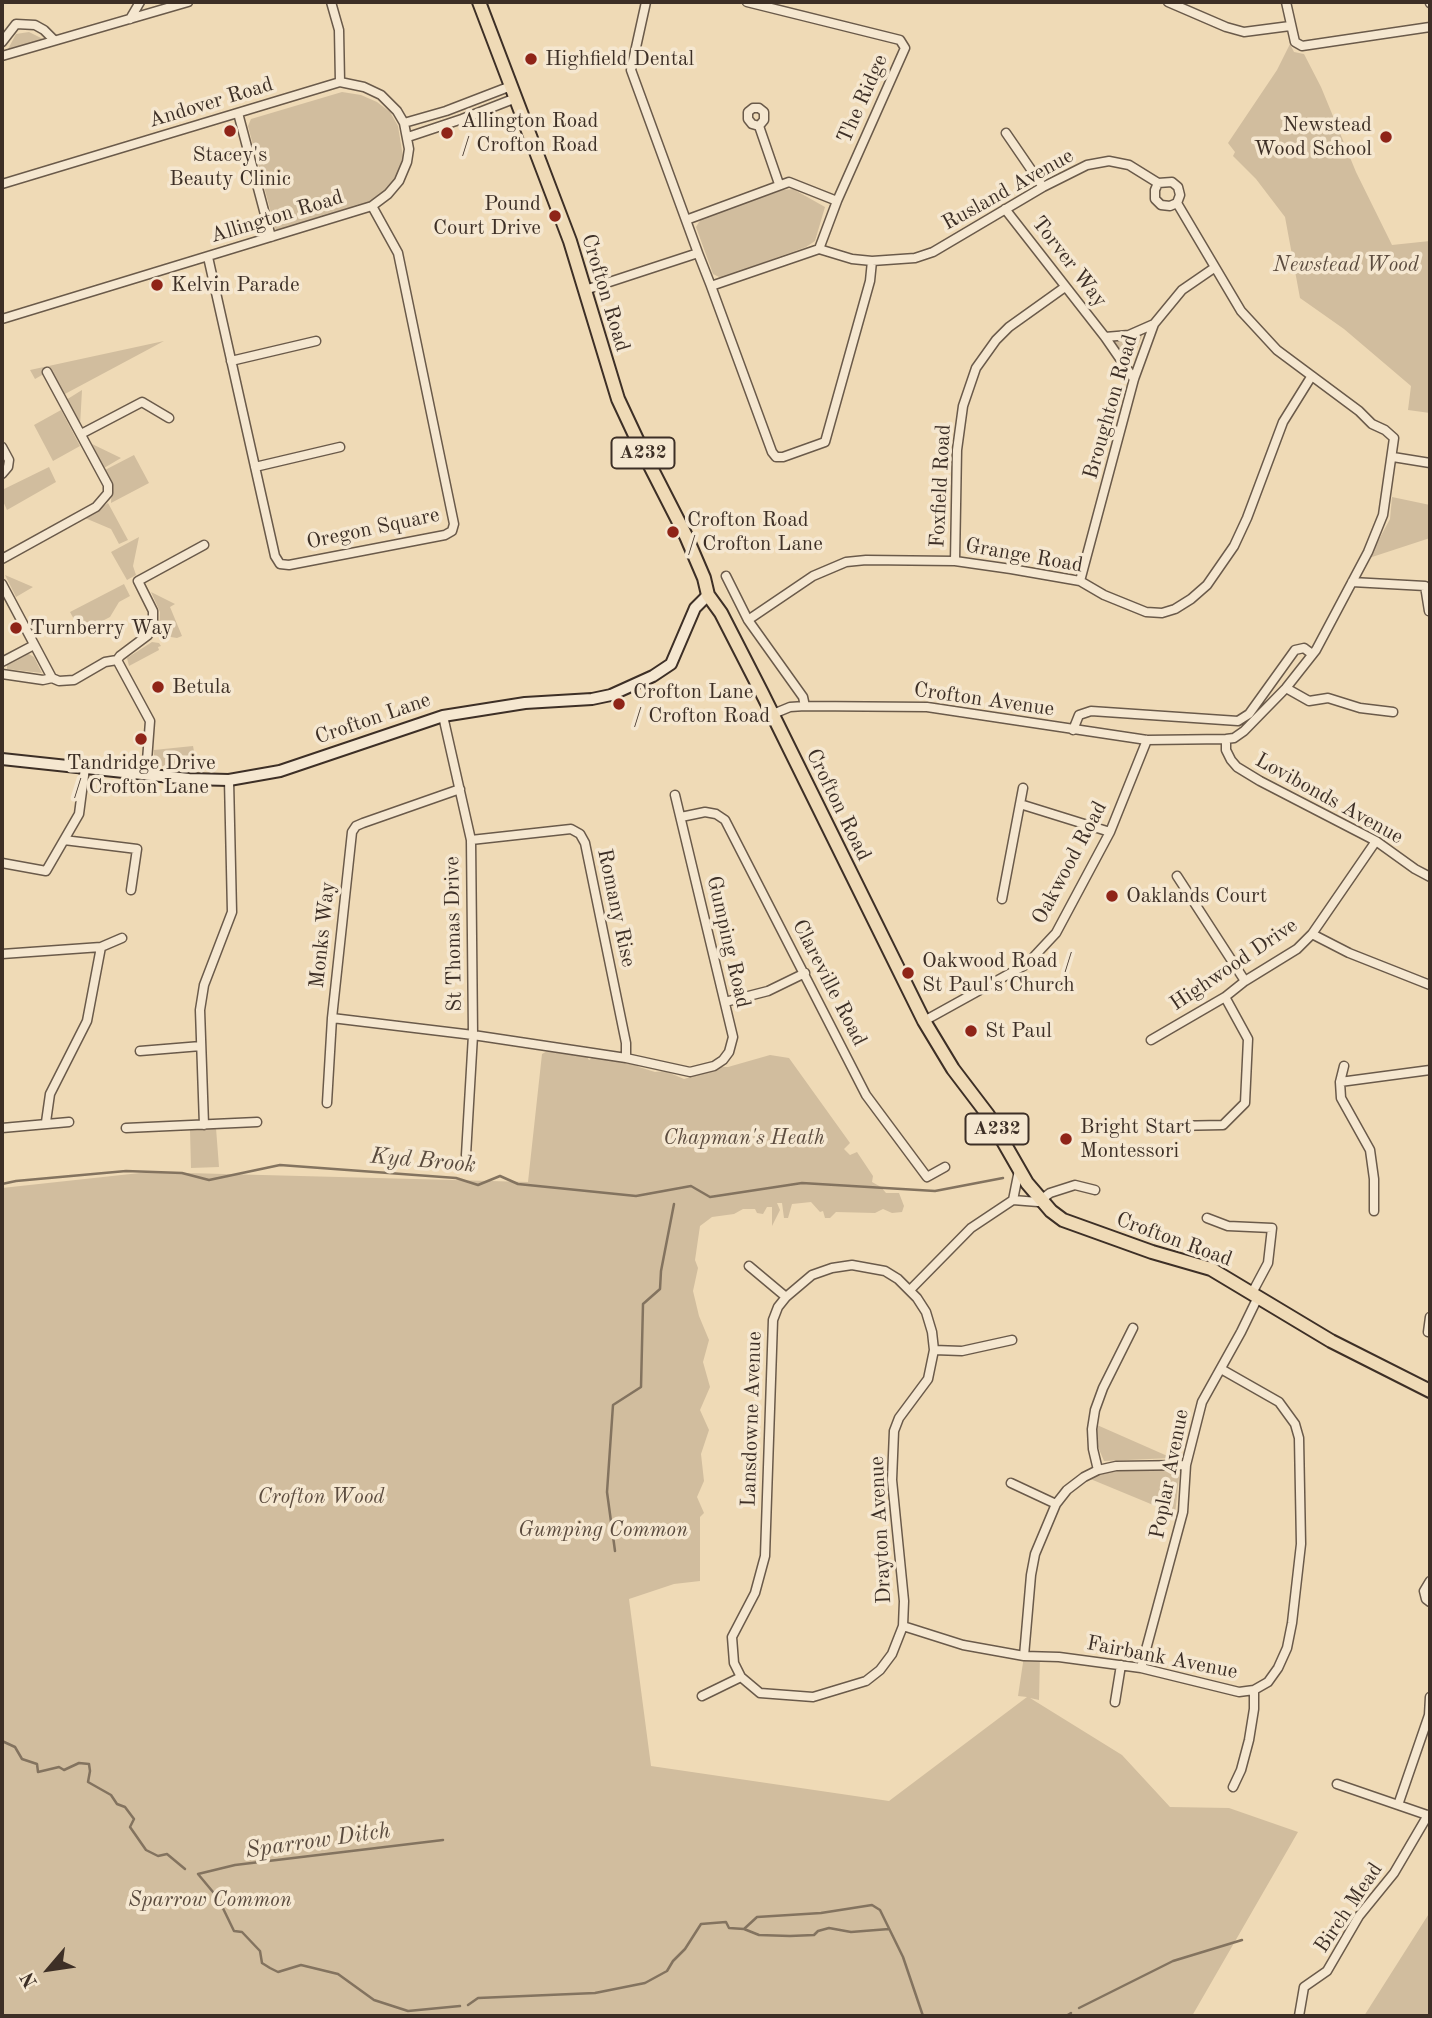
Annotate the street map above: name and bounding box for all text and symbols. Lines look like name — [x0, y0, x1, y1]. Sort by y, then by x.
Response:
place label: Highfield Dental — [545, 46, 694, 72]
marker: Highfield Dental — [523, 51, 539, 67]
street label: The Ridge — [832, 51, 894, 147]
street label: Andover Road — [146, 72, 276, 134]
place label: Allington Road / Crofton Road — [461, 108, 599, 158]
place label: Newstead Wood School — [1254, 112, 1372, 162]
marker: Stacey's Beauty Clinic — [222, 123, 238, 139]
marker: Allington Road / Crofton Road — [439, 125, 455, 141]
marker: Newstead Wood School — [1378, 129, 1394, 145]
place label: Stacey's Beauty Clinic — [169, 142, 291, 192]
street label: Rusland Avenue — [938, 144, 1078, 236]
street label: Allington Road — [208, 185, 346, 249]
place label: Pound Court Drive — [433, 191, 541, 241]
marker: Pound Court Drive — [547, 208, 563, 224]
street label: Torver Way — [1026, 211, 1112, 313]
street label: Crofton Road — [575, 231, 635, 355]
park label: Newstead Wood — [1273, 252, 1419, 278]
place label: Kelvin Parade — [171, 272, 300, 298]
marker: Kelvin Parade — [149, 277, 165, 293]
street label: Broughton Road — [1078, 332, 1144, 482]
street label: Foxfield Road — [925, 424, 957, 548]
road number: A232 — [612, 437, 674, 468]
street label: Oregon Square — [304, 503, 442, 555]
place label: Crofton Road / Crofton Lane — [687, 507, 823, 557]
marker: Crofton Road / Crofton Lane — [665, 524, 681, 540]
street label: Grange Road — [963, 533, 1085, 579]
place label: Turnberry Way — [30, 615, 173, 641]
marker: Turnberry Way — [8, 620, 24, 636]
place label: Betula — [172, 674, 231, 700]
street label: Crofton Avenue — [912, 678, 1056, 722]
marker: Betula — [150, 679, 166, 695]
place label: Crofton Lane / Crofton Road — [633, 679, 770, 729]
street label: Crofton Lane — [312, 687, 434, 751]
marker: Crofton Lane / Crofton Road — [611, 696, 627, 712]
marker: Tandridge Drive / Crofton Lane — [133, 731, 149, 747]
street label: Crofton Road — [800, 745, 876, 865]
street label: Lovibonds Avenue — [1250, 748, 1408, 850]
place label: Tandridge Drive / Crofton Lane — [66, 750, 216, 800]
street label: Oakwood Road — [1027, 797, 1113, 929]
street label: Romany Rise — [591, 847, 641, 969]
street label: St Thomas Drive — [440, 856, 468, 1012]
street label: Gumping Road — [701, 873, 755, 1011]
street label: Monks Way — [305, 880, 341, 990]
place label: Oaklands Court — [1126, 883, 1267, 909]
marker: Oaklands Court — [1104, 888, 1120, 904]
street label: Highwood Drive — [1165, 913, 1303, 1017]
street label: Clareville Road — [786, 915, 872, 1051]
place label: Oakwood Road / St Paul's Church — [922, 948, 1075, 998]
marker: Oakwood Road / St Paul's Church — [900, 965, 916, 981]
place label: St Paul — [985, 1018, 1052, 1044]
marker: St Paul — [963, 1023, 979, 1039]
road number: A232 — [965, 1114, 1028, 1144]
place label: Bright Start Montessori — [1080, 1114, 1191, 1164]
park label: Chapman's Heath — [663, 1125, 825, 1151]
marker: Bright Start Montessori — [1058, 1131, 1074, 1147]
water label: Kyd Brook — [369, 1143, 477, 1179]
street label: Crofton Road — [1112, 1207, 1236, 1273]
street label: Lansdowne Avenue — [736, 1331, 768, 1507]
street label: Poplar Avenue — [1145, 1407, 1195, 1541]
street label: Drayton Avenue — [865, 1456, 897, 1604]
park label: Crofton Wood — [257, 1484, 385, 1510]
park label: Gumping Common — [518, 1517, 688, 1543]
street label: Fairbank Avenue — [1084, 1631, 1240, 1685]
water label: Sparrow Ditch — [244, 1817, 392, 1865]
street label: Birch Mead — [1310, 1858, 1388, 1958]
park label: Sparrow Common — [128, 1887, 292, 1913]
north arrow — [14, 1934, 84, 2004]
text: N — [18, 1968, 42, 1990]

